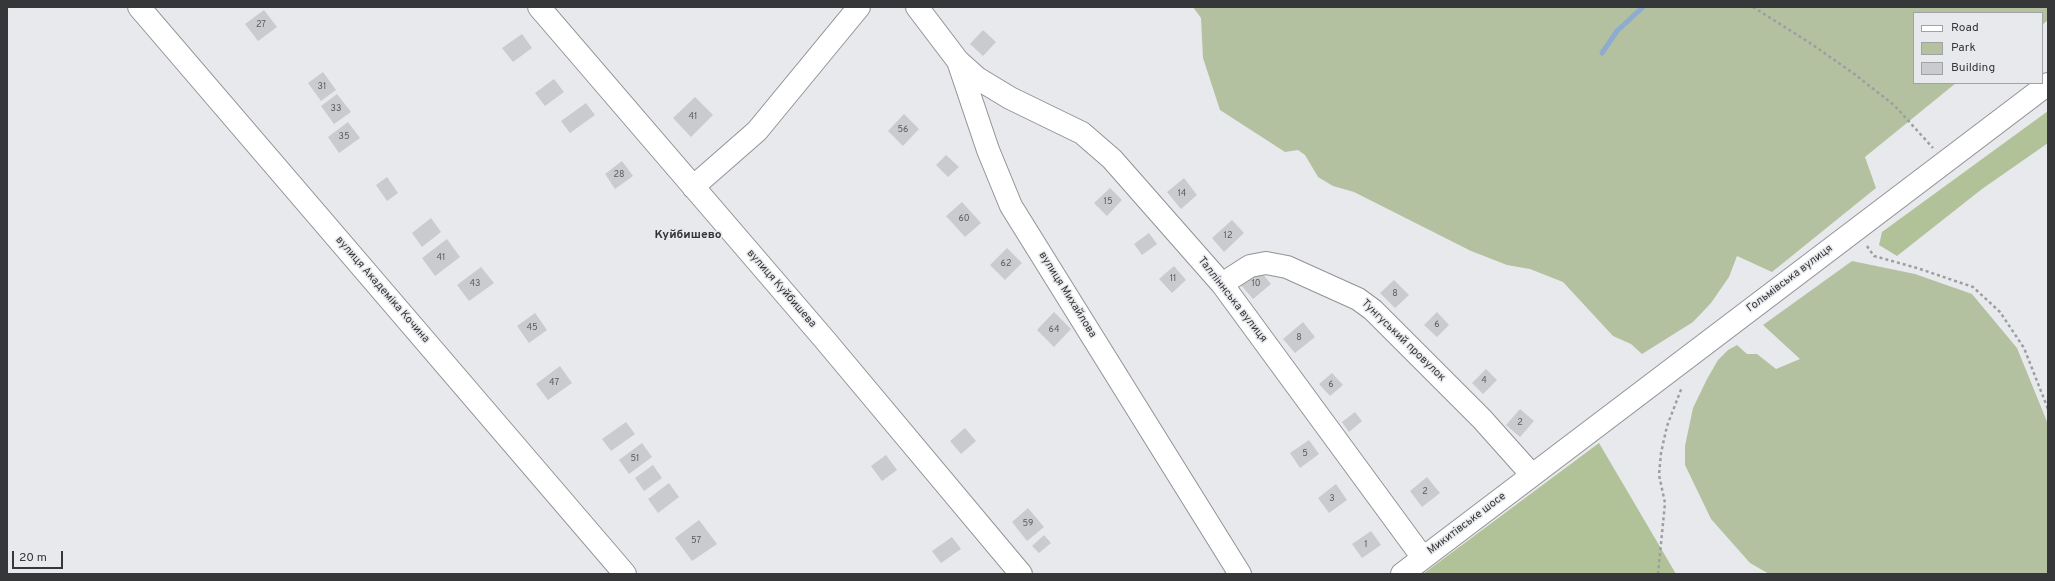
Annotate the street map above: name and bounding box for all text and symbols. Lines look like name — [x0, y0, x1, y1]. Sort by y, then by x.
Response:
legend — [1913, 12, 2043, 84]
house number: 27 — [256, 20, 266, 30]
text: Road — [1951, 20, 1979, 36]
text: Park — [1951, 40, 1976, 56]
text: Building — [1951, 60, 1995, 76]
house number: 31 — [318, 82, 326, 92]
house number: 33 — [331, 104, 341, 114]
house number: 41 — [689, 112, 697, 122]
house number: 56 — [898, 125, 908, 135]
house number: 35 — [338, 132, 350, 142]
house number: 28 — [613, 170, 625, 180]
house number: 14 — [1178, 189, 1186, 199]
house number: 15 — [1104, 197, 1112, 207]
house number: 60 — [958, 214, 970, 224]
district label: Куйбишево — [654, 229, 722, 243]
house number: 12 — [1224, 231, 1232, 241]
street label: вулиця Академіка Кочина — [332, 234, 432, 346]
street label: Гольмівська вулиця — [1744, 242, 1836, 316]
street label: вулиця Куйбишева — [743, 247, 819, 331]
street label: вулиця Михайлова — [1035, 250, 1099, 340]
house number: 41 — [437, 253, 445, 263]
street label: Талліннська вулиця — [1194, 255, 1270, 345]
house number: 62 — [1001, 259, 1011, 269]
house number: 11 — [1170, 274, 1176, 284]
house number: 43 — [469, 279, 481, 289]
house number: 10 — [1251, 279, 1261, 289]
house number: 8 — [1392, 289, 1398, 299]
street label: Тунгуський провулок — [1358, 297, 1448, 385]
house number: 6 — [1434, 320, 1440, 330]
house number: 45 — [526, 323, 538, 333]
house number: 64 — [1049, 325, 1059, 335]
house number: 8 — [1296, 333, 1302, 343]
house number: 4 — [1481, 376, 1487, 386]
house number: 47 — [549, 378, 559, 388]
house number: 6 — [1328, 380, 1334, 390]
house number: 2 — [1517, 418, 1523, 428]
house number: 5 — [1302, 449, 1308, 459]
house number: 51 — [631, 454, 639, 464]
house number: 2 — [1422, 487, 1428, 497]
street label: Микитівське шосе — [1425, 490, 1509, 558]
house number: 3 — [1329, 494, 1335, 504]
house number: 59 — [1023, 519, 1033, 529]
house number: 57 — [691, 536, 701, 546]
house number: 1 — [1364, 540, 1368, 550]
scale bar — [14, 543, 65, 569]
text: 20 m — [19, 550, 47, 566]

